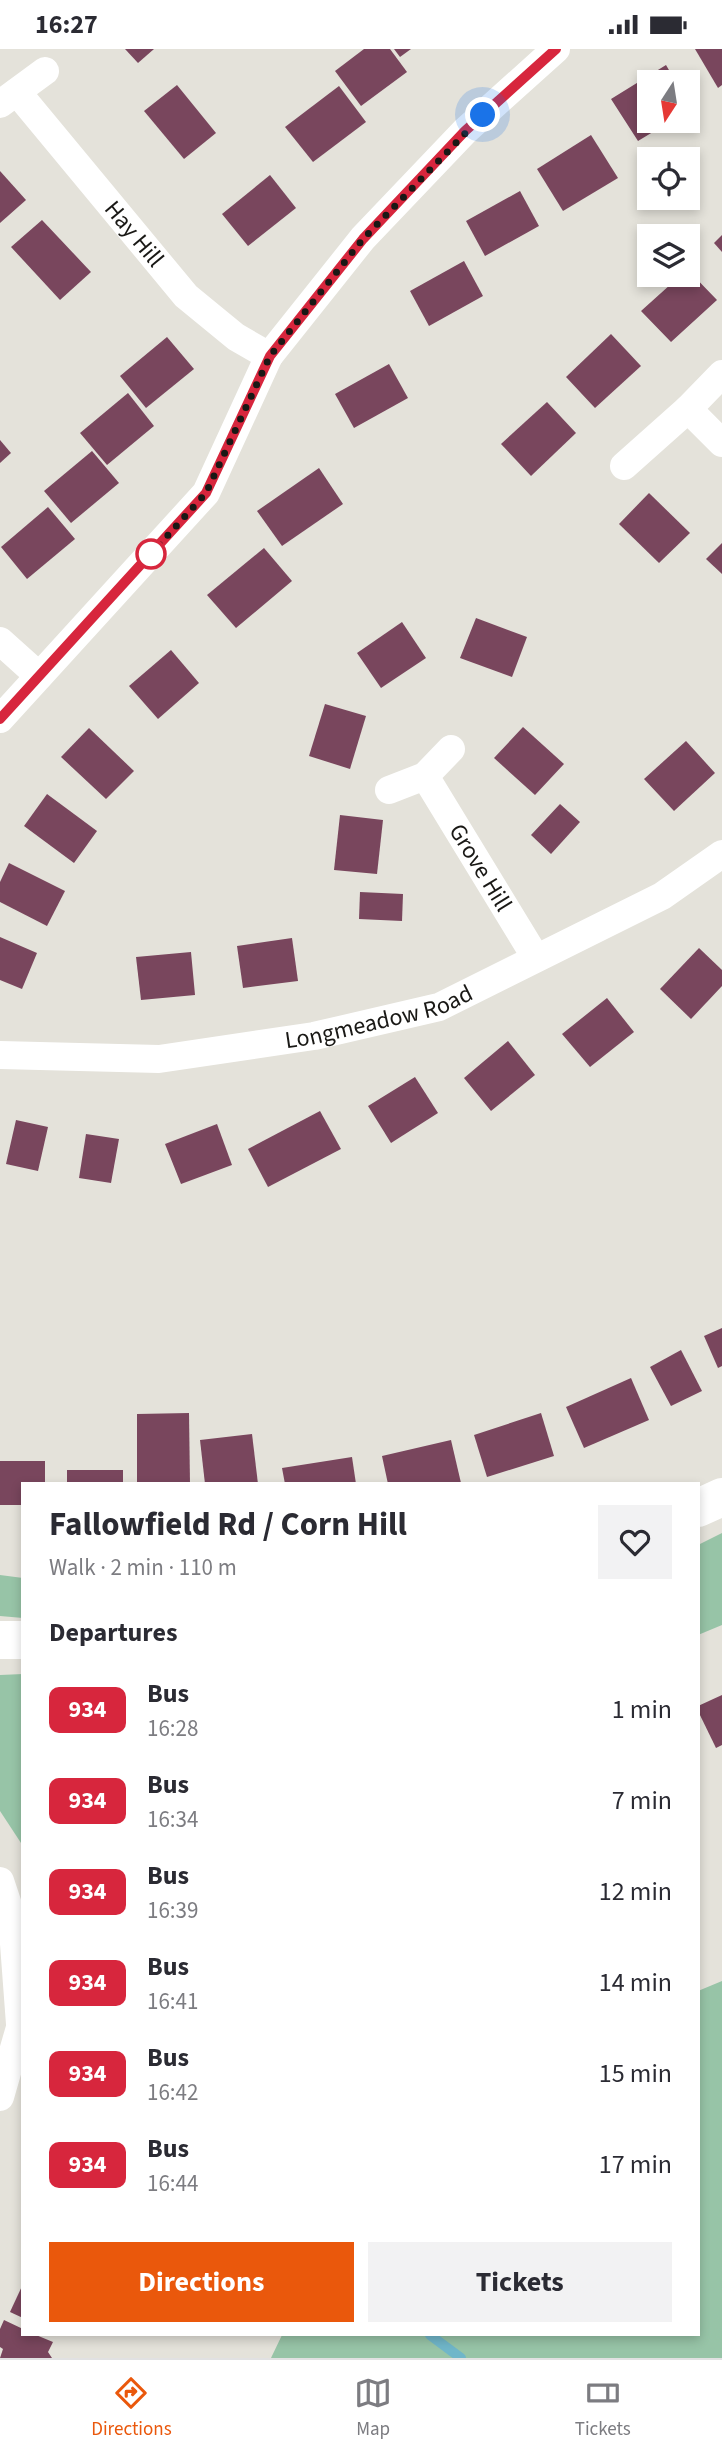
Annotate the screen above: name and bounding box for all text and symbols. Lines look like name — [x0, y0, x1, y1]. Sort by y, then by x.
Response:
text: 16:27 — [35, 6, 98, 43]
north arrow — [637, 70, 700, 133]
map controls — [637, 70, 700, 287]
your location — [465, 97, 500, 132]
button: locate — [637, 147, 700, 210]
street label: Hay Hill — [96, 193, 173, 275]
button: layers — [637, 224, 700, 287]
unlabelled marker — [136, 539, 166, 569]
street label: Grove Hill — [440, 817, 521, 918]
street label: Longmeadow Road — [282, 976, 479, 1058]
text: Fallowfield Rd / Corn Hill — [49, 1501, 407, 1548]
button: heart — [598, 1505, 672, 1579]
text: Walk · 2 min · 110 m — [49, 1551, 237, 1584]
text: Departures — [49, 1614, 177, 1651]
text: Bus — [147, 1675, 189, 1712]
text: 1 min — [612, 1691, 672, 1728]
text: 934 — [68, 1692, 107, 1727]
text: 16:28 — [147, 1712, 198, 1745]
text: Bus — [147, 1766, 189, 1803]
text: 7 min — [612, 1782, 672, 1819]
text: 934 — [68, 1783, 107, 1818]
text: 16:34 — [147, 1803, 198, 1836]
text: Bus — [147, 1857, 189, 1894]
text: 12 min — [599, 1873, 672, 1910]
text: 934 — [68, 1874, 107, 1909]
text: 16:39 — [147, 1894, 198, 1927]
text: Bus — [147, 1948, 189, 1985]
text: 14 min — [599, 1964, 672, 2001]
text: 934 — [68, 1965, 107, 2000]
text: 16:41 — [147, 1985, 198, 2018]
text: Bus — [147, 2039, 189, 2076]
text: 15 min — [599, 2055, 672, 2092]
text: 934 — [68, 2056, 107, 2091]
text: 16:42 — [147, 2076, 198, 2109]
text: Bus — [147, 2130, 189, 2167]
text: 17 min — [599, 2146, 672, 2183]
text: 934 — [68, 2147, 107, 2182]
text: 16:44 — [147, 2167, 198, 2200]
button: Directions — [49, 2242, 354, 2322]
button: Tickets — [368, 2242, 672, 2322]
tab: Directions — [91, 2374, 172, 2443]
tab: Map — [354, 2374, 392, 2443]
tab: Tickets — [575, 2374, 631, 2443]

